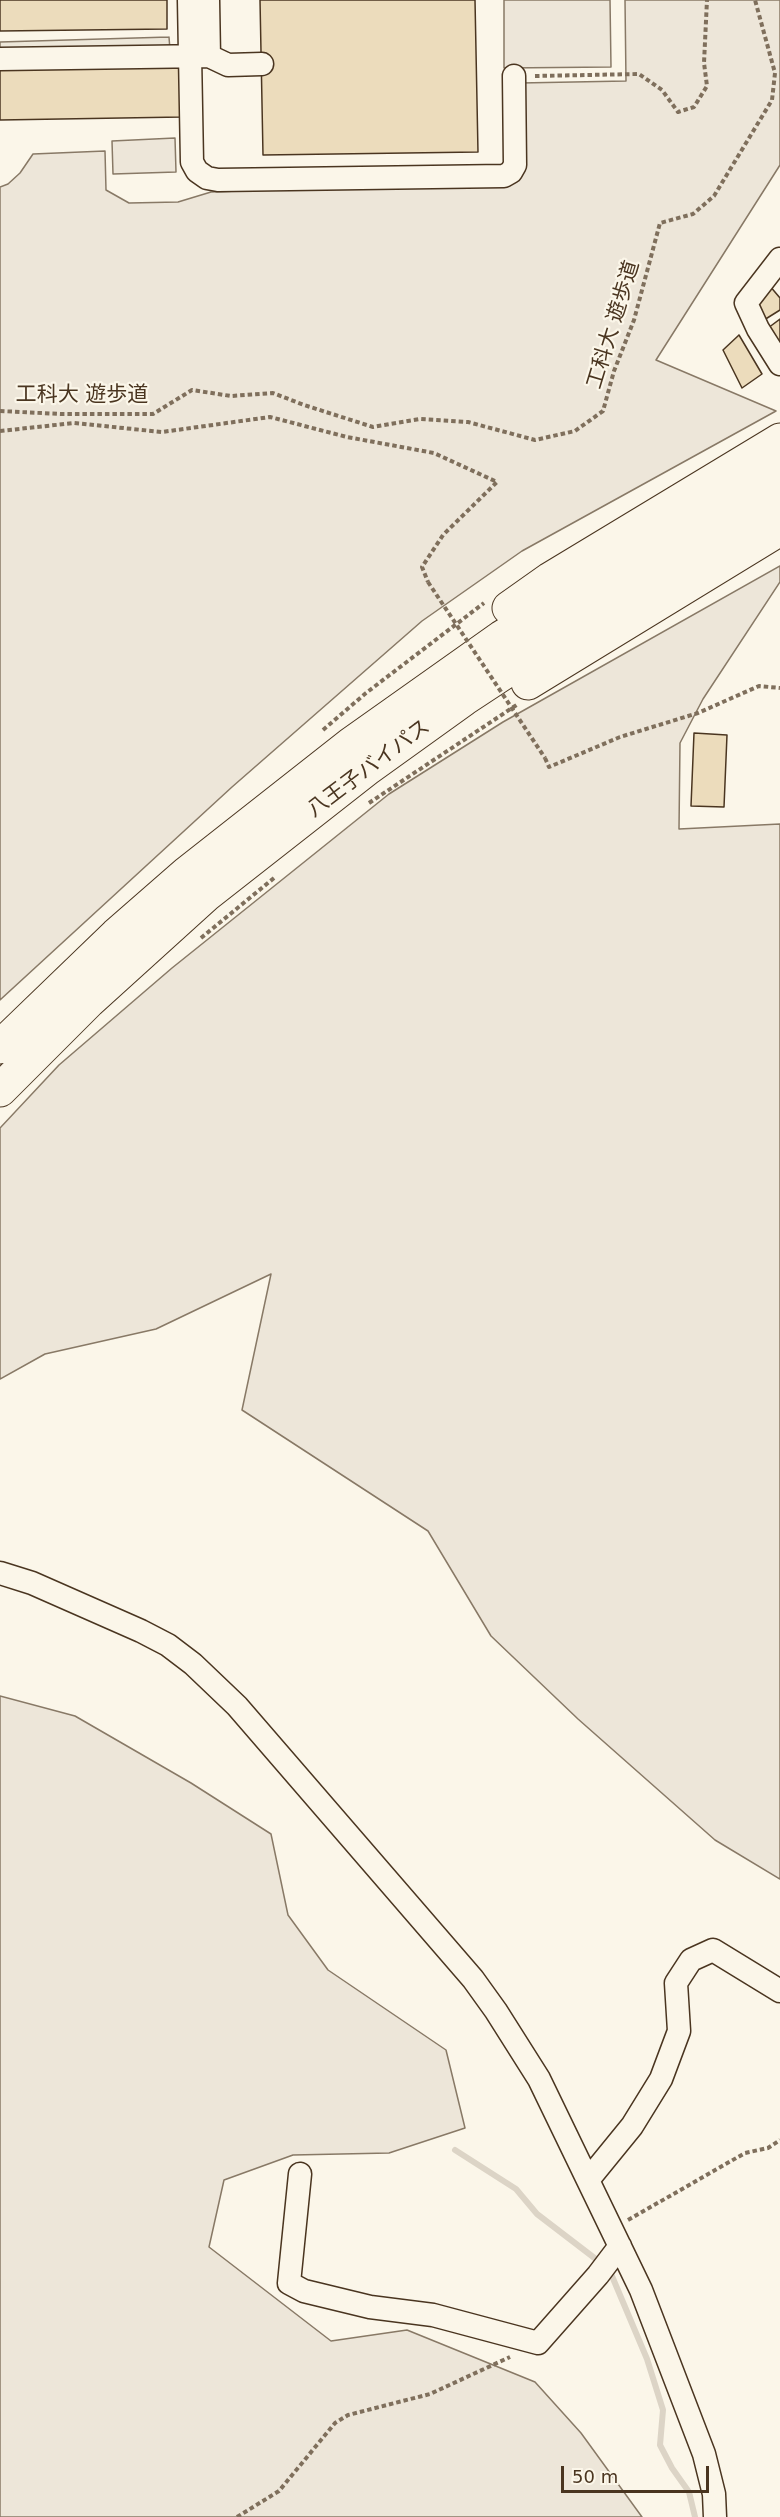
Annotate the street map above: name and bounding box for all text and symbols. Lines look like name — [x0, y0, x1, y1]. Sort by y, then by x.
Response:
street label: 工科大 遊歩道 — [583, 258, 645, 392]
street label: 工科大 遊歩道 — [16, 383, 148, 409]
street label: 八王子バイパス — [303, 715, 435, 823]
scale bar — [564, 2454, 712, 2492]
text: 50 m — [572, 2466, 618, 2487]

